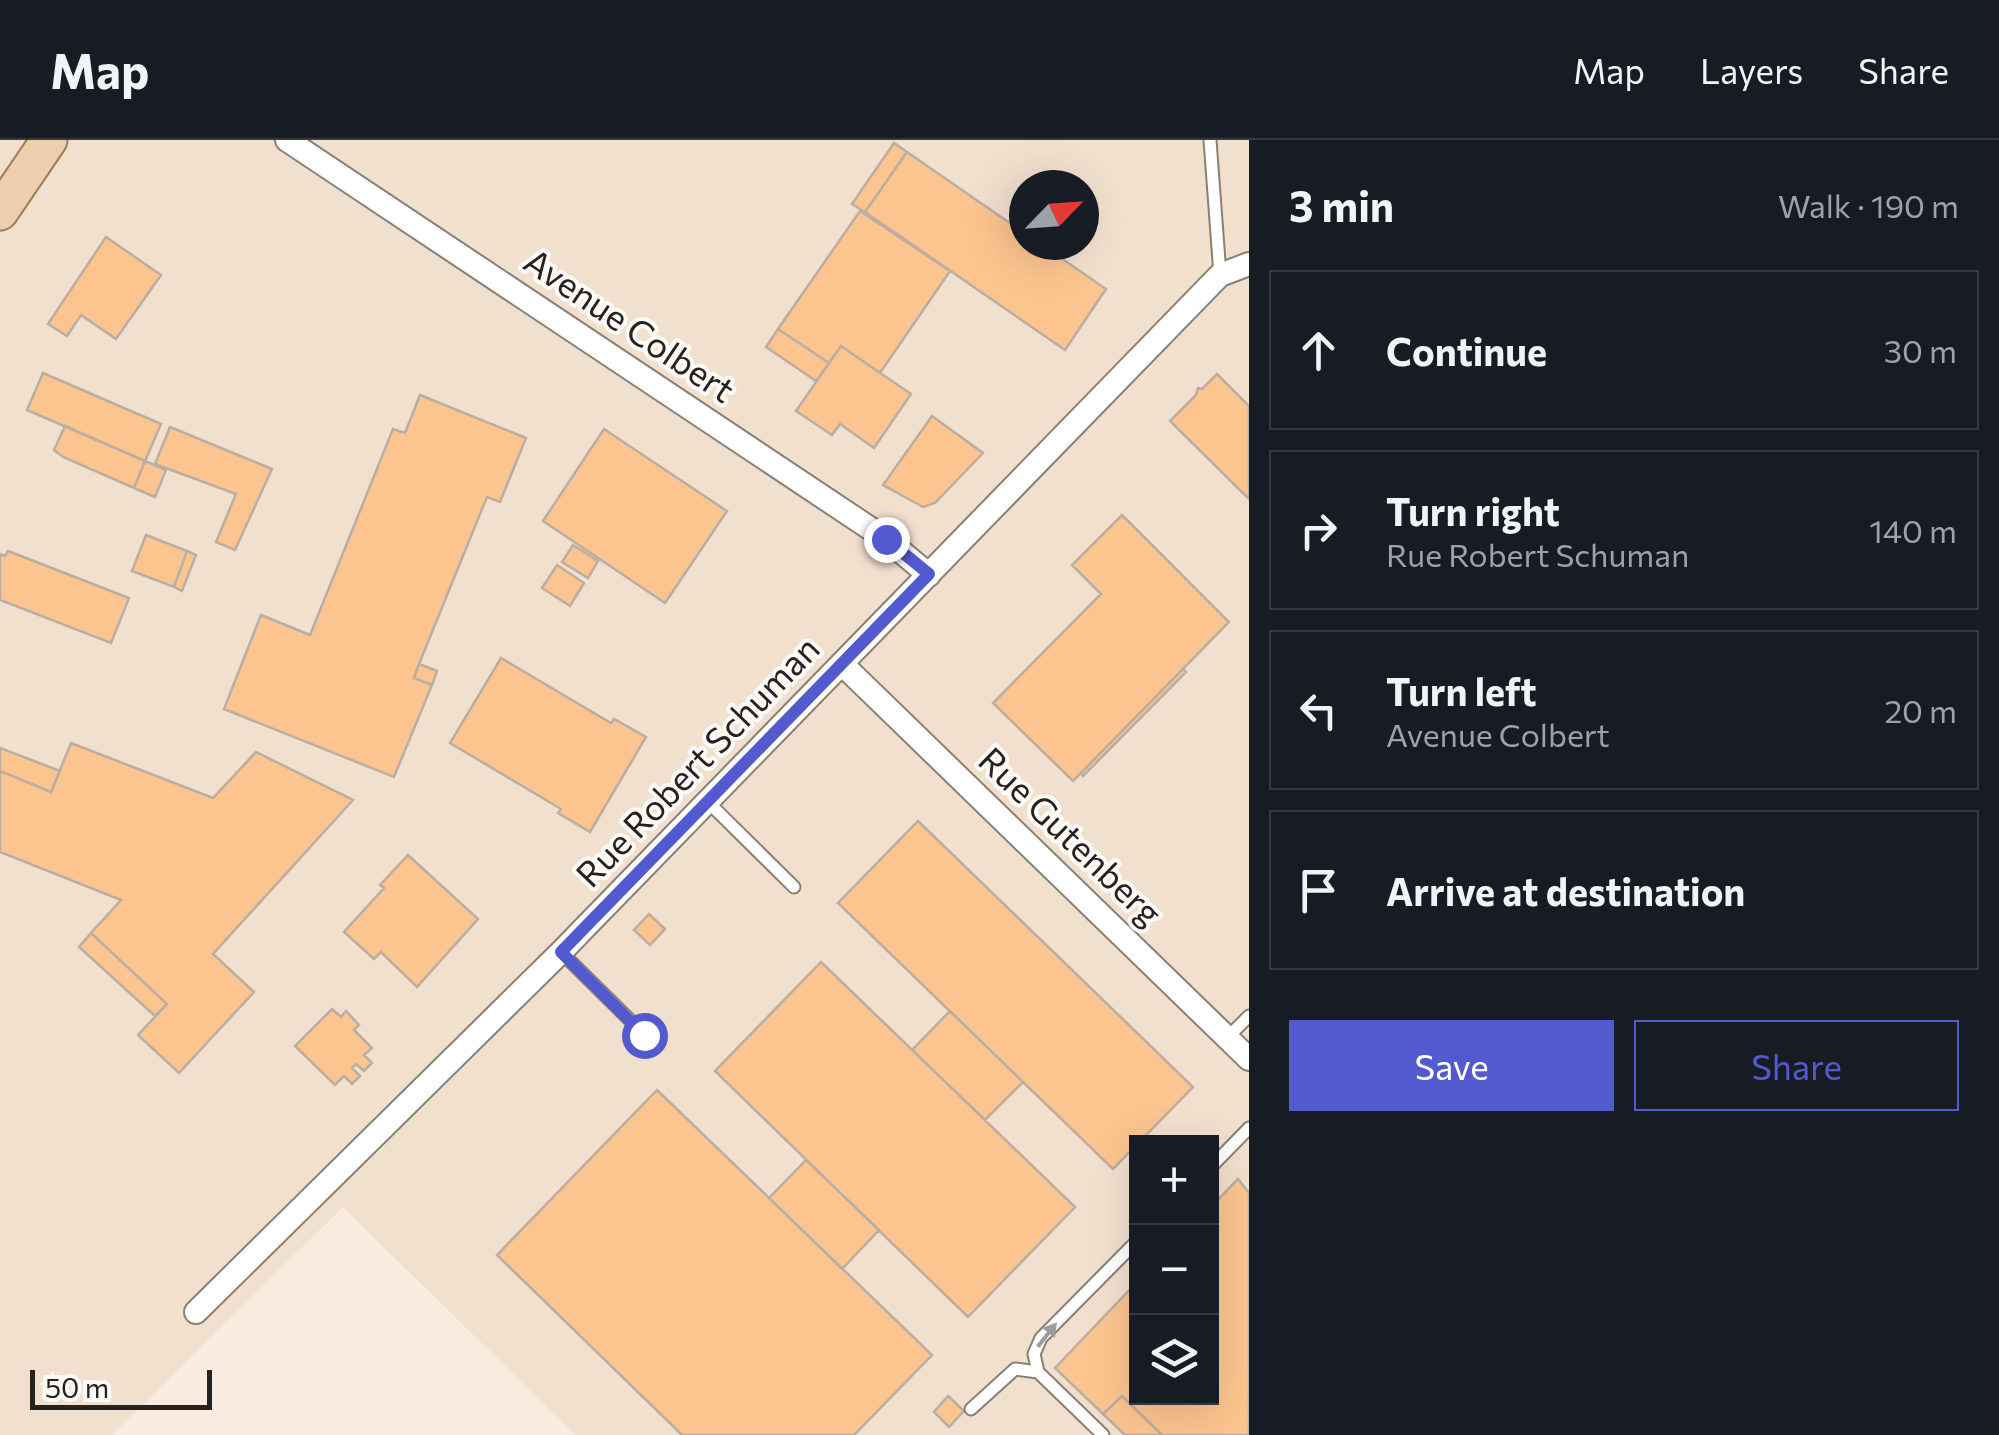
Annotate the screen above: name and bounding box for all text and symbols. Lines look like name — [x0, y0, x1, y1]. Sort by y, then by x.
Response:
text: Map — [50, 40, 149, 99]
text: Map — [1573, 48, 1645, 91]
text: Layers — [1700, 48, 1803, 91]
text: Share — [1858, 48, 1949, 91]
north arrow — [1009, 170, 1099, 260]
text: 3 min — [1289, 179, 1394, 231]
text: Walk · 190 m — [1778, 185, 1959, 225]
street label: Avenue Colbert — [517, 238, 744, 410]
icon: ahead — [1291, 323, 1346, 378]
text: Continue — [1386, 327, 1547, 374]
text: 30 m — [1884, 330, 1957, 370]
text: Turn right — [1386, 487, 1560, 534]
icon: right — [1291, 503, 1346, 558]
text: 140 m — [1869, 510, 1957, 550]
route end — [864, 517, 910, 563]
text: Rue Robert Schuman — [1386, 534, 1689, 574]
street label: Rue Robert Schuman — [566, 626, 827, 895]
text: Turn left — [1386, 667, 1537, 714]
icon: left — [1291, 683, 1346, 738]
text: 20 m — [1884, 690, 1957, 730]
text: Avenue Colbert — [1386, 714, 1610, 754]
street label: Rue Gutenberg — [971, 737, 1172, 933]
icon: arrive — [1291, 863, 1346, 918]
text: Arrive at destination — [1386, 867, 1745, 914]
route start — [622, 1013, 668, 1059]
button: Save — [1289, 1020, 1614, 1111]
button: Share — [1634, 1020, 1959, 1111]
map controls — [1129, 1135, 1219, 1405]
button: + — [1129, 1135, 1219, 1225]
button: − — [1129, 1225, 1219, 1315]
button: layers — [1129, 1315, 1219, 1405]
one-way arrow — [1036, 1322, 1057, 1348]
scale bar — [30, 1365, 212, 1410]
text: 50 m — [45, 1370, 109, 1404]

